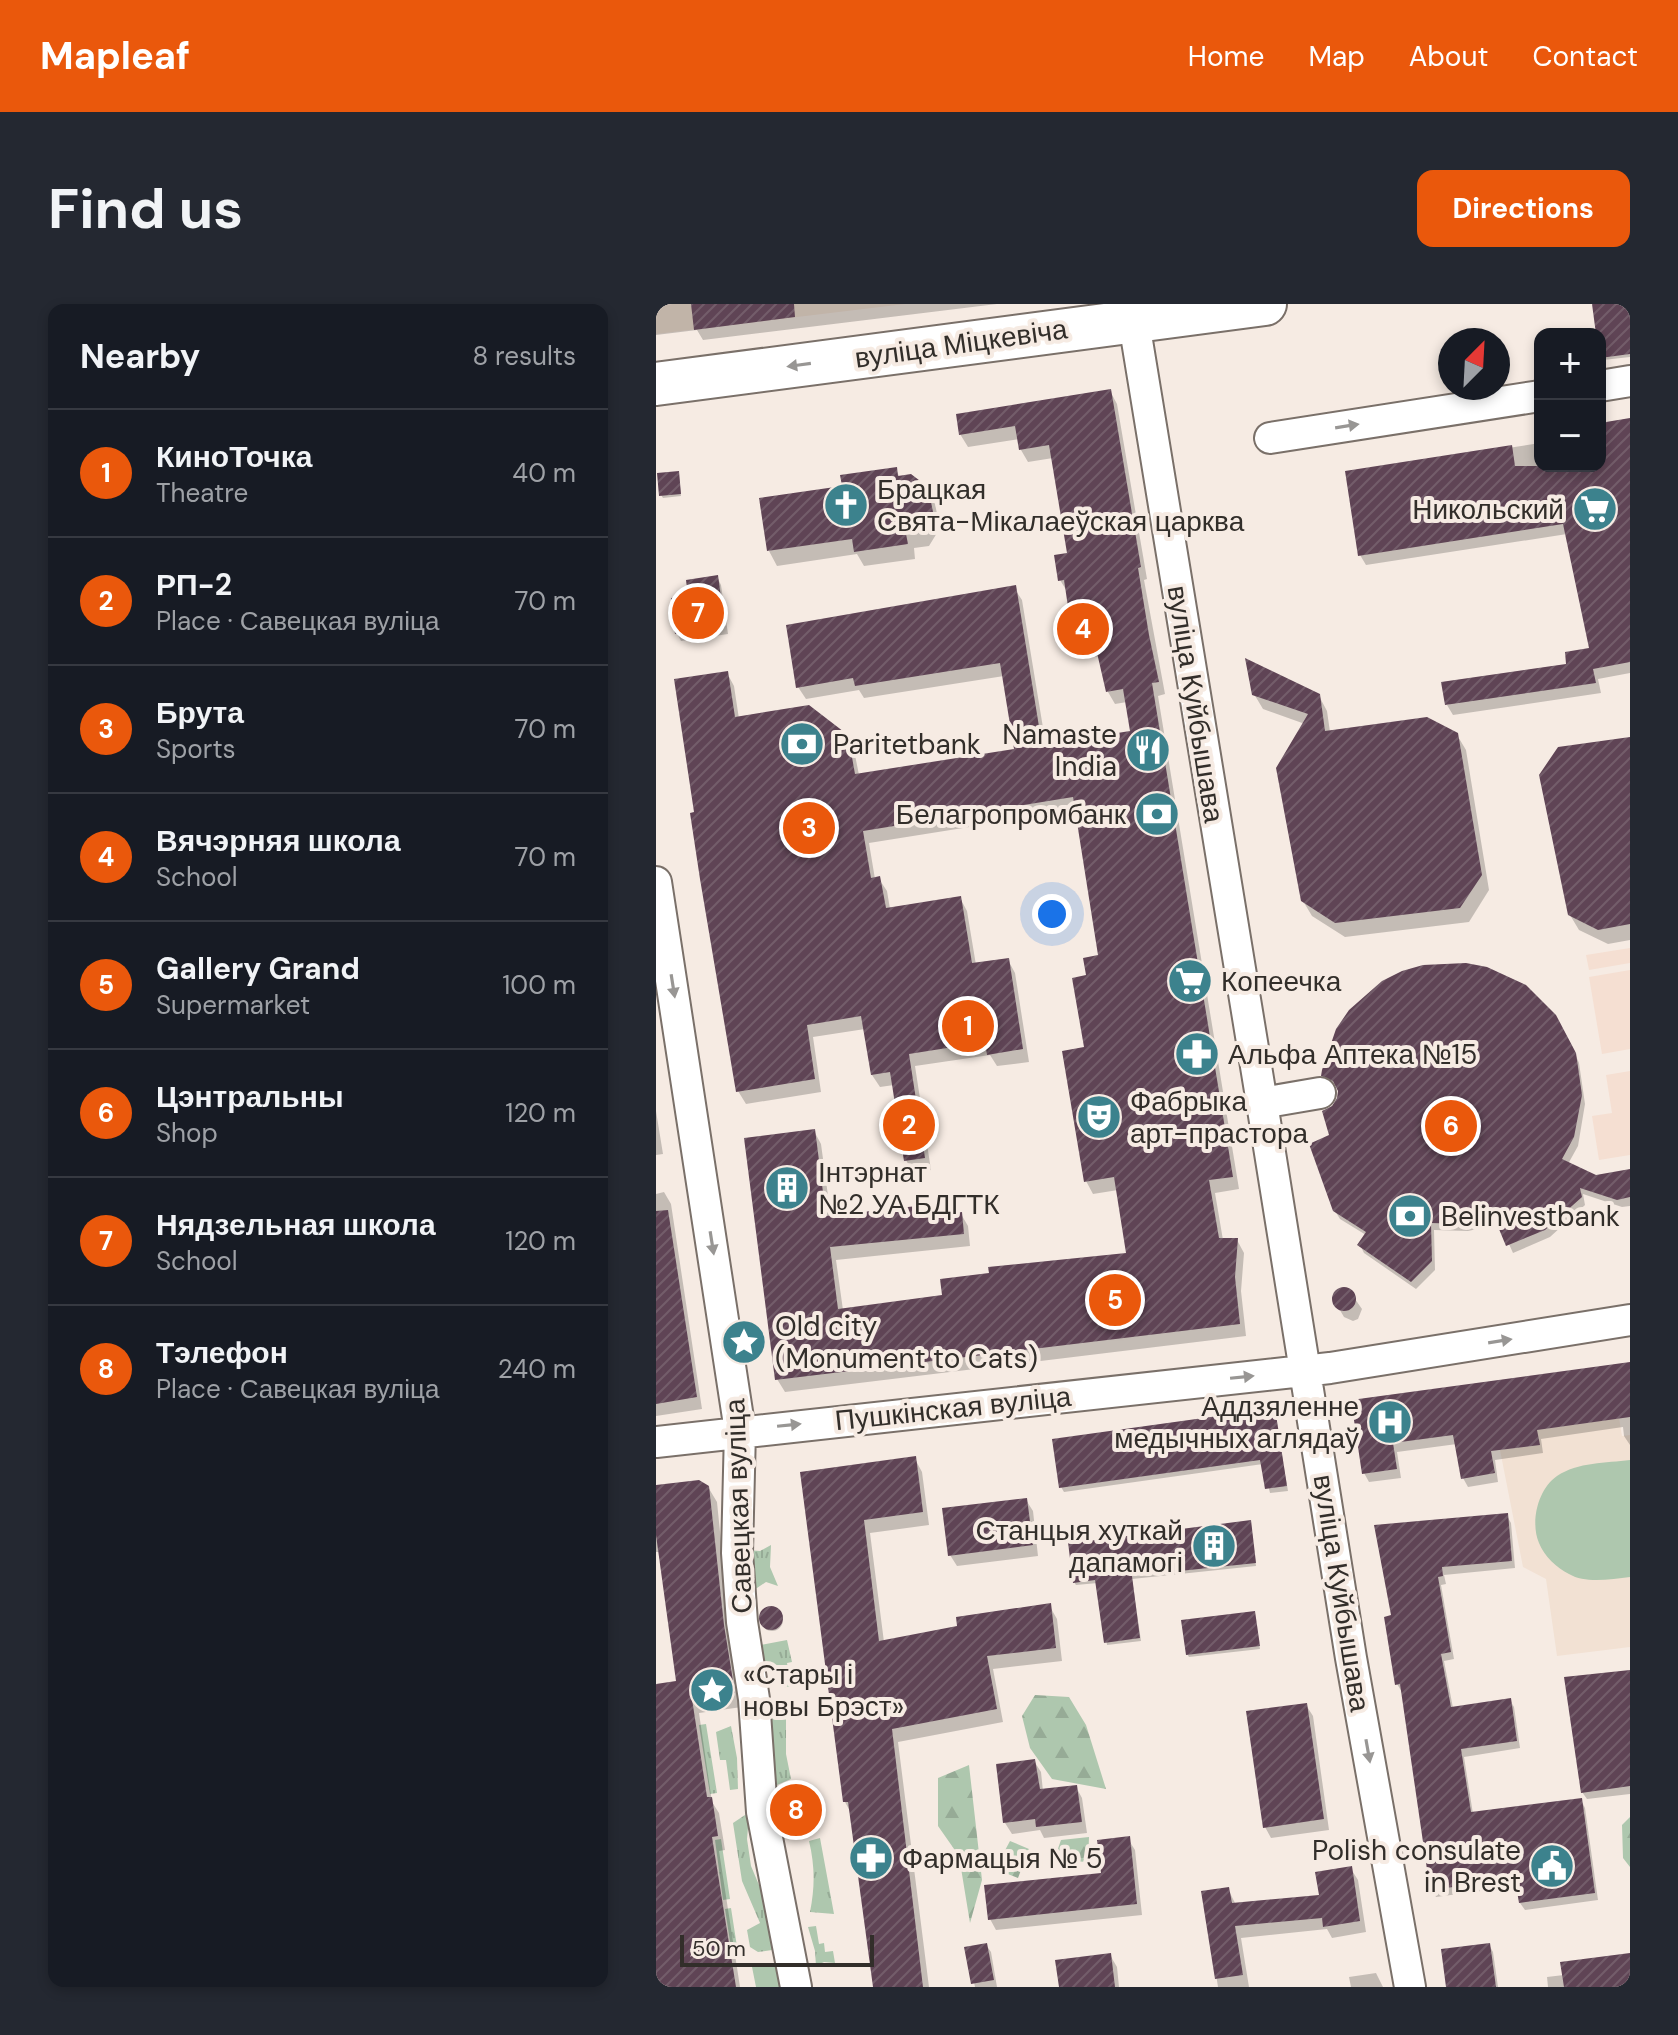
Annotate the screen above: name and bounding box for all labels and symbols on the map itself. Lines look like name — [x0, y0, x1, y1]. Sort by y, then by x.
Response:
street label: вуліца Міцкевіча — [852, 310, 1070, 377]
north arrow — [1438, 328, 1510, 400]
one-way arrow — [786, 359, 811, 372]
one-way arrow — [1335, 419, 1360, 432]
place label: Брацкая Свята-Мікалаеўская царква — [877, 471, 1245, 540]
church icon: Брацкая Свята-Мікалаеўская царква — [822, 481, 870, 529]
supermarket icon: Никольский — [1571, 485, 1619, 533]
place label: Никольский — [1412, 491, 1564, 528]
pin: 7 — [672, 583, 724, 643]
street label: вуліца Куйбышава — [1158, 583, 1233, 826]
pin: 4 — [1057, 599, 1109, 659]
place label: Namaste India — [1002, 716, 1117, 785]
bank icon: Paritetbank — [778, 720, 826, 768]
place label: Paritetbank — [833, 726, 981, 763]
restaurant icon: Namaste India — [1124, 726, 1172, 774]
bank icon: Белагропромбанк — [1133, 790, 1181, 838]
place label: Белагропромбанк — [896, 796, 1127, 833]
pin: 3 — [783, 798, 835, 858]
your location — [1032, 894, 1072, 934]
supermarket icon: Копеечка — [1166, 957, 1214, 1005]
place label: Копеечка — [1221, 963, 1342, 1000]
one-way arrow — [667, 974, 679, 999]
pin: 1 — [942, 996, 994, 1056]
pharmacy icon: Альфа Аптека №15 — [1173, 1030, 1221, 1078]
place label: Альфа Аптека №15 — [1228, 1036, 1477, 1073]
place label: Фабрыка арт-прастора — [1130, 1083, 1308, 1152]
theatre icon: Фабрыка арт-прастора — [1075, 1093, 1123, 1141]
pin: 2 — [883, 1095, 935, 1155]
pin: 6 — [1425, 1096, 1477, 1156]
place label: Інтэрнат №2 УА БДГТК — [818, 1154, 1000, 1223]
building icon: Інтэрнат №2 УА БДГТК — [763, 1164, 811, 1212]
bank icon: Belinvestbank — [1386, 1192, 1434, 1240]
place label: Belinvestbank — [1441, 1198, 1620, 1235]
one-way arrow — [706, 1231, 719, 1256]
pin: 5 — [1089, 1270, 1141, 1330]
place label: Old city (Monument to Cats) — [775, 1308, 1038, 1377]
place icon: Old city (Monument to Cats) — [720, 1318, 768, 1366]
one-way arrow — [1488, 1334, 1513, 1346]
one-way arrow — [1230, 1370, 1255, 1383]
street label: Пушкінская вуліца — [833, 1378, 1073, 1439]
place label: Аддзяленне медычных аглядаў — [1114, 1388, 1359, 1457]
street label: Савецкая вуліца — [716, 1397, 761, 1614]
hospital icon: Аддзяленне медычных аглядаў — [1366, 1398, 1414, 1446]
one-way arrow — [777, 1419, 802, 1432]
street label: вуліца Куйбышава — [1304, 1472, 1379, 1715]
place label: Станцыя хуткай дапамогі — [976, 1512, 1183, 1581]
building icon: Станцыя хуткай дапамогі — [1190, 1522, 1238, 1570]
place label: «Стары і новы Брэст» — [743, 1656, 904, 1725]
place icon: «Стары і новы Брэст» — [688, 1666, 736, 1714]
one-way arrow — [1363, 1739, 1375, 1764]
pin: 8 — [770, 1780, 822, 1840]
place label: Polish consulate in Brest — [1312, 1832, 1521, 1901]
pharmacy icon: Фармацыя № 5 — [847, 1834, 895, 1882]
place label: Фармацыя № 5 — [902, 1840, 1103, 1877]
public building icon: Polish consulate in Brest — [1528, 1842, 1576, 1890]
scale bar — [680, 1931, 874, 1967]

